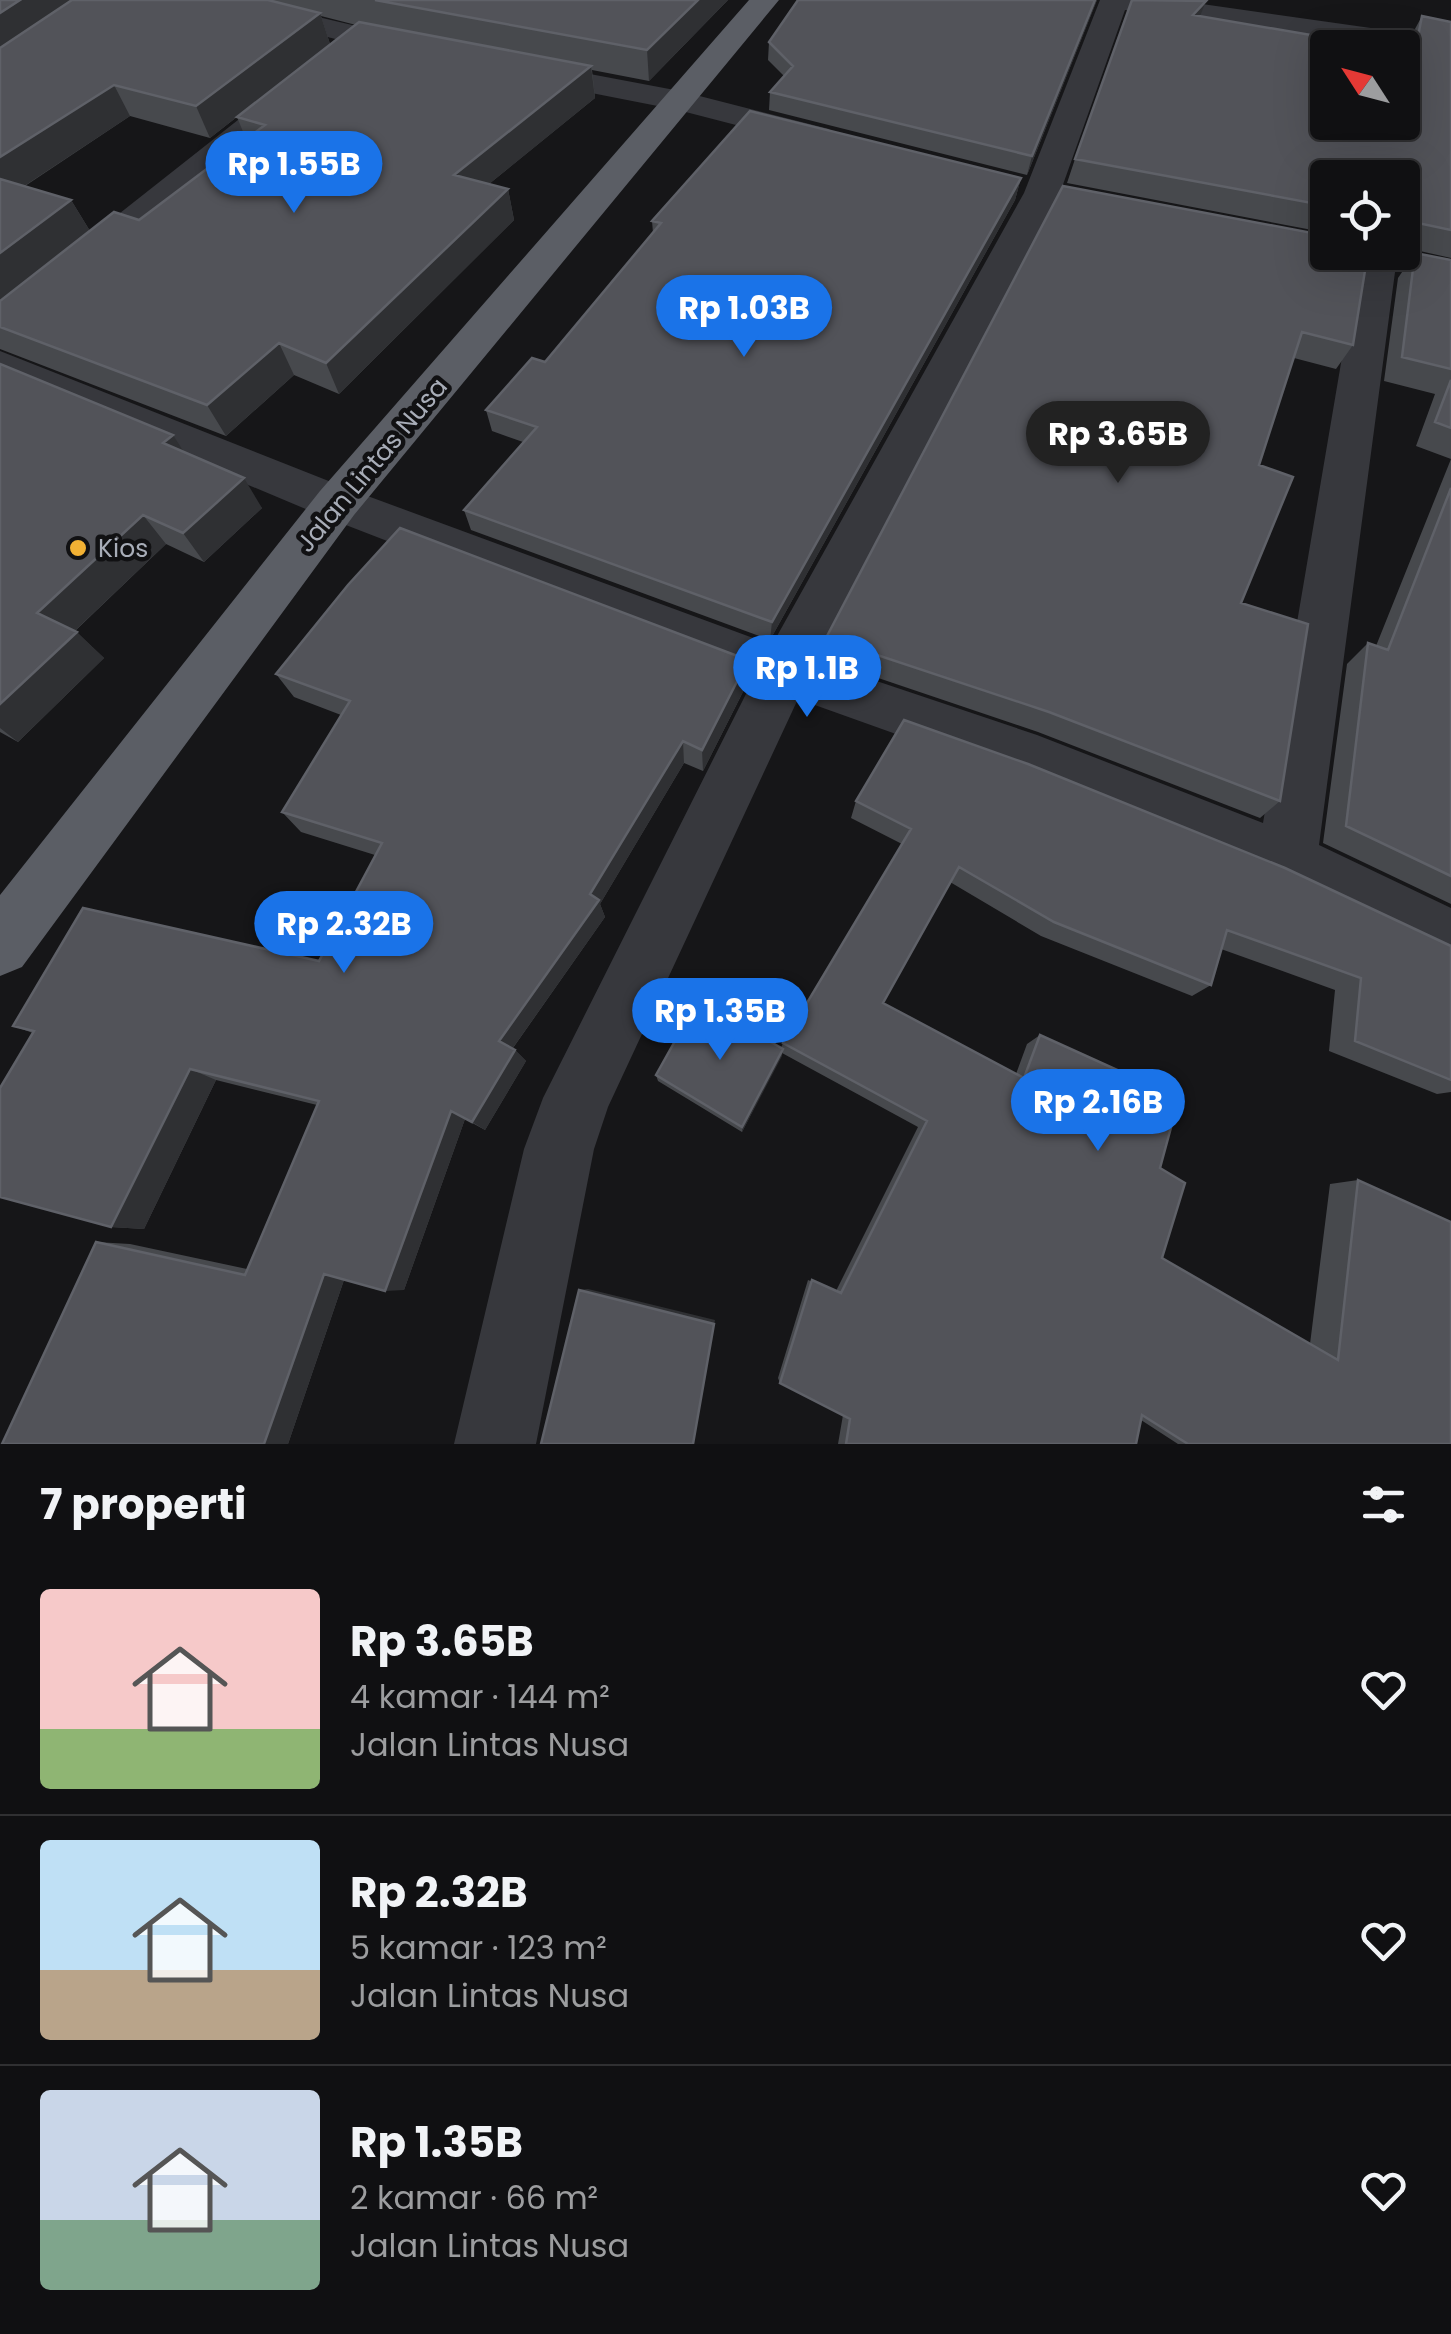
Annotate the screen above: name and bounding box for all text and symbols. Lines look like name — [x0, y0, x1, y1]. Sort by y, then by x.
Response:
north arrow — [1310, 30, 1420, 140]
map controls — [1310, 30, 1420, 270]
pin: Rp 1.55B — [191, 131, 397, 216]
text: Rp 1.55B — [227, 141, 361, 186]
button: locate — [1310, 160, 1420, 270]
pin: Rp 1.03B — [641, 275, 847, 360]
text: Rp 1.03B — [678, 285, 810, 330]
street label: Jalan Lintas Nusa — [289, 370, 455, 560]
pin: Rp 3.65B — [1015, 401, 1221, 486]
text: Rp 3.65B — [1048, 411, 1188, 456]
place label: Kios — [98, 531, 148, 566]
marker: Kios — [67, 537, 89, 559]
pin: Rp 1.1B — [715, 635, 899, 720]
text: Rp 1.1B — [755, 645, 859, 690]
pin: Rp 2.32B — [241, 891, 447, 976]
text: Rp 2.32B — [276, 901, 412, 946]
pin: Rp 1.35B — [617, 978, 823, 1063]
text: Rp 1.35B — [654, 988, 786, 1033]
pin: Rp 2.16B — [995, 1069, 1201, 1154]
text: Rp 2.16B — [1033, 1079, 1163, 1124]
text: 7 properti — [40, 1475, 246, 1534]
icon: filters — [1356, 1477, 1411, 1532]
text: Rp 3.65B — [350, 1612, 534, 1671]
icon: home — [120, 1629, 240, 1749]
icon: heart — [1356, 1662, 1411, 1717]
text: 4 kamar · 144 m² — [350, 1674, 610, 1719]
text: Jalan Lintas Nusa — [350, 1722, 629, 1767]
text: Rp 2.32B — [350, 1863, 528, 1922]
icon: home — [120, 1880, 240, 2000]
icon: heart — [1356, 1913, 1411, 1968]
text: 5 kamar · 123 m² — [350, 1925, 607, 1970]
text: Jalan Lintas Nusa — [350, 1973, 629, 2018]
text: Rp 1.35B — [350, 2113, 523, 2172]
icon: home — [120, 2130, 240, 2250]
icon: heart — [1356, 2163, 1411, 2218]
text: 2 kamar · 66 m² — [350, 2175, 598, 2220]
text: Jalan Lintas Nusa — [350, 2223, 629, 2268]

